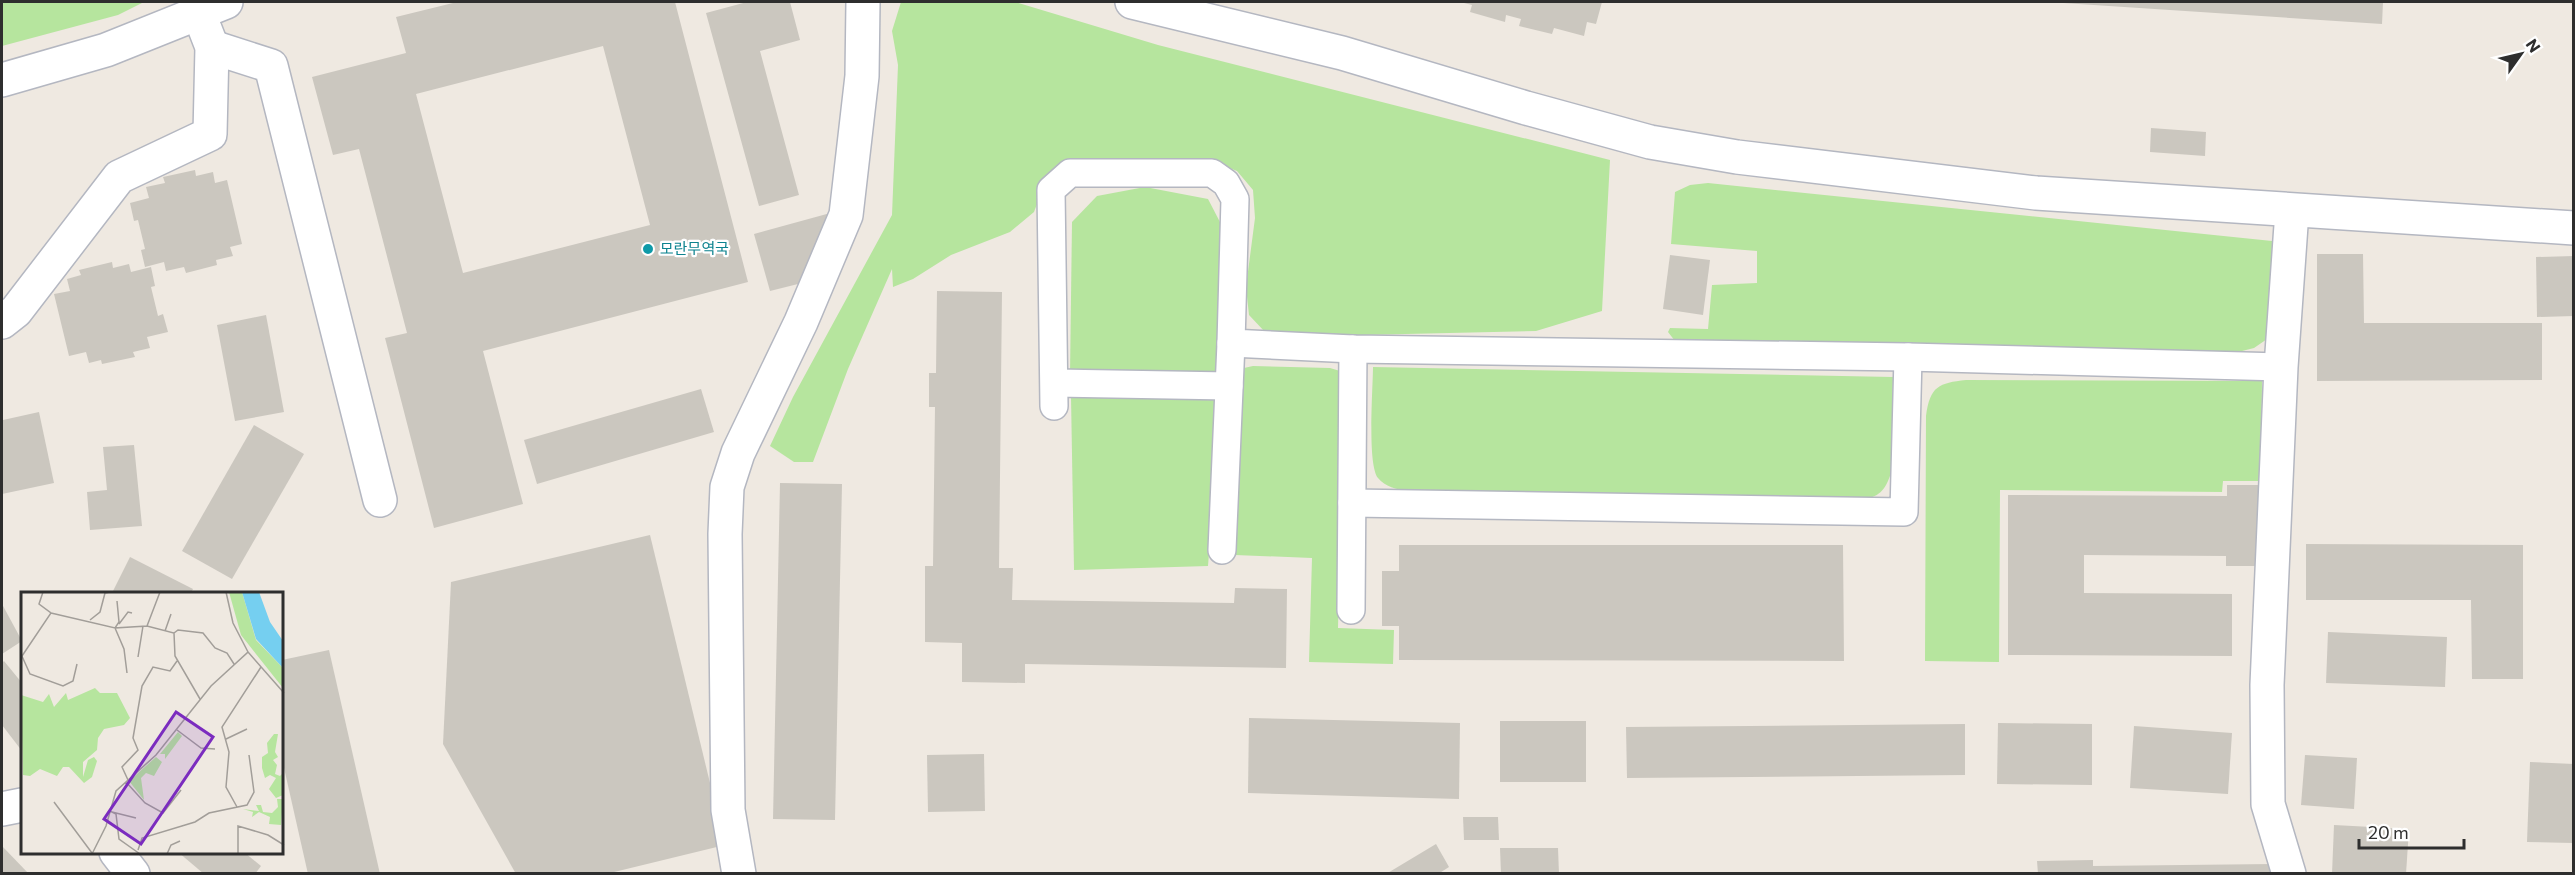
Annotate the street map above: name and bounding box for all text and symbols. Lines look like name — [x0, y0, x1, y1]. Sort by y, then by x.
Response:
north arrow — [2491, 24, 2551, 84]
text: N — [2523, 35, 2545, 56]
place label: 모란무역국 — [660, 239, 729, 257]
marker: 모란무역국 — [641, 242, 655, 256]
inset map — [21, 592, 284, 854]
scale bar — [2359, 812, 2464, 850]
text: 20 m — [2368, 821, 2409, 843]

